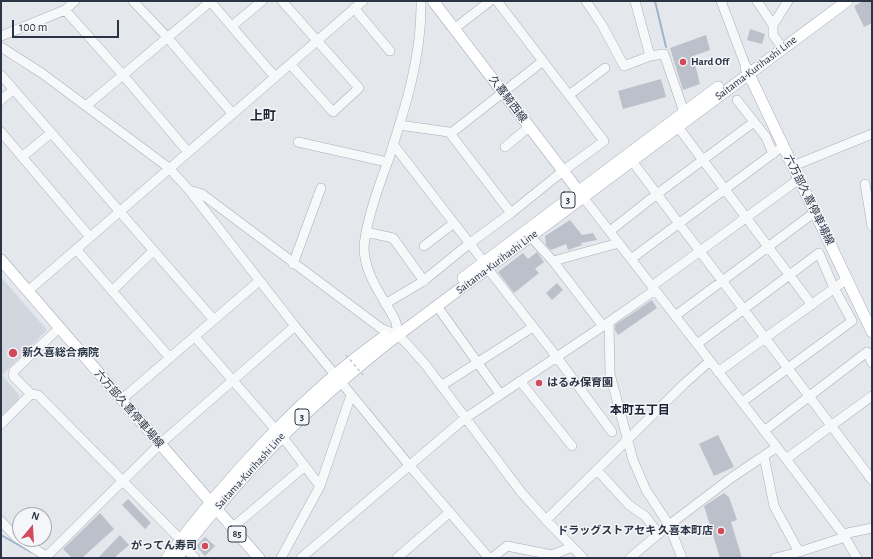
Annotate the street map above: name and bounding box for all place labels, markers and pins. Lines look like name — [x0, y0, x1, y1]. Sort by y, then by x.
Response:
place label: Hard Off — [691, 55, 729, 69]
marker: Hard Off — [678, 57, 688, 67]
place label: 新久喜総合病院 — [22, 346, 99, 360]
marker: 新久喜総合病院 — [7, 347, 19, 359]
place label: はるみ保育園 — [547, 376, 613, 390]
marker: はるみ保育園 — [534, 378, 544, 388]
place label: ドラッグストアセキ 久喜本町店 — [557, 524, 713, 538]
marker: ドラッグストアセキ 久喜本町店 — [716, 526, 726, 536]
place label: がってん寿司 — [131, 539, 197, 553]
marker: がってん寿司 — [200, 541, 210, 551]

